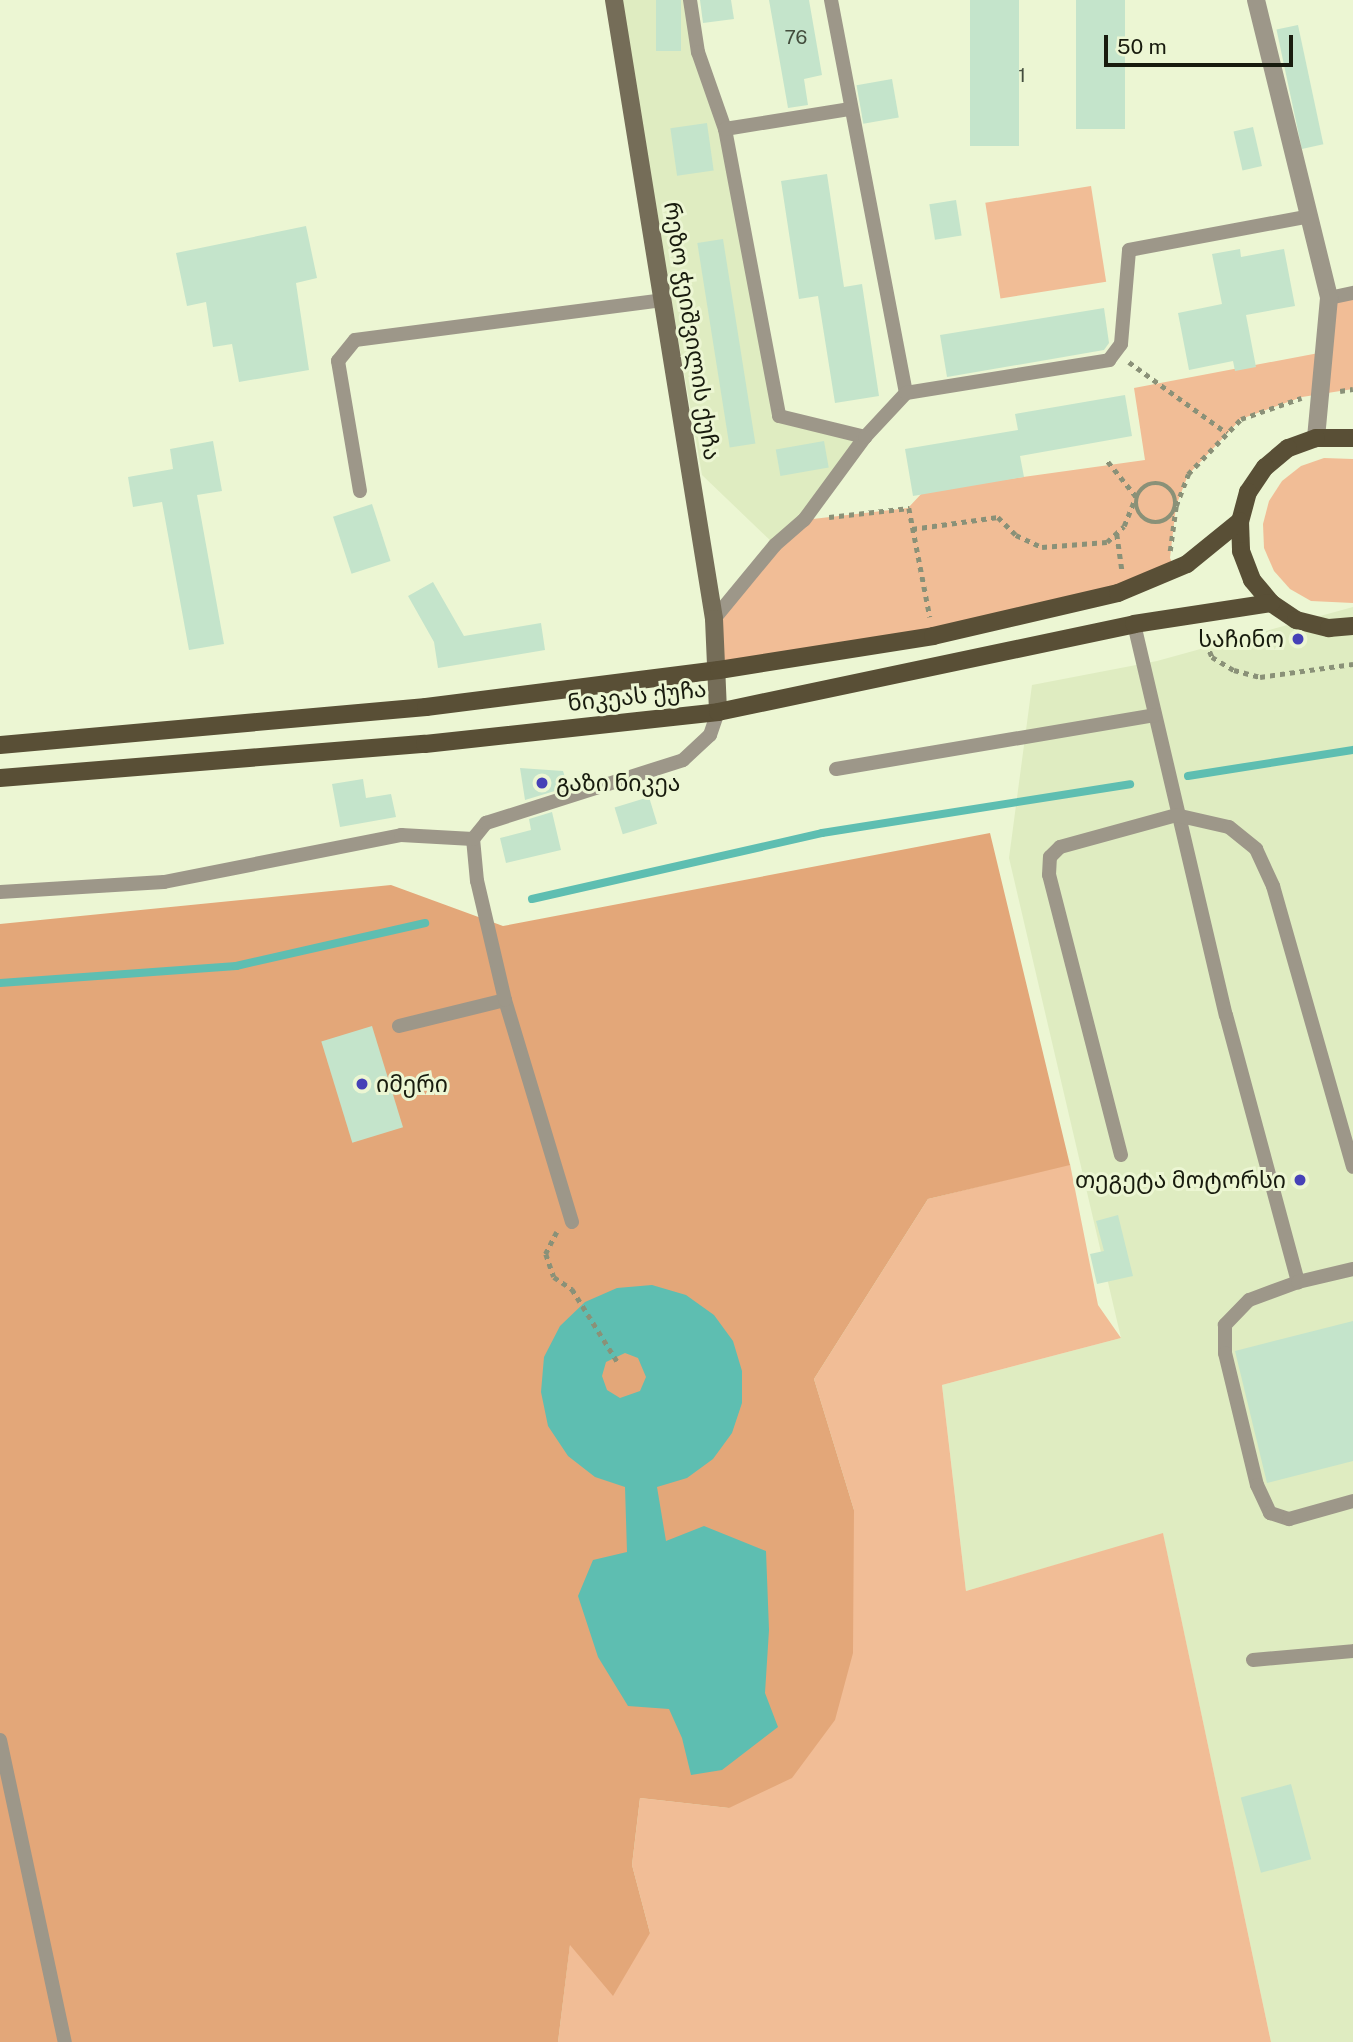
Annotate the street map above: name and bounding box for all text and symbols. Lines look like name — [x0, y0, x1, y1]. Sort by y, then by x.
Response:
scale bar — [1108, 21, 1297, 65]
house number: 76 — [785, 27, 807, 49]
text: 50 m — [1117, 34, 1167, 59]
house number: 1 — [1018, 65, 1026, 87]
street label: რეზო ჭეიშვილის ქუჩა — [658, 200, 726, 462]
place label: საჩინო — [1198, 625, 1284, 653]
marker: საჩინო — [1290, 631, 1306, 647]
street label: ნიკეას ქუჩა — [566, 675, 708, 717]
place label: გაზი ნიკეა — [556, 769, 680, 797]
marker: გაზი ნიკეა — [534, 775, 550, 791]
place label: იმერი — [376, 1070, 448, 1098]
marker: იმერი — [354, 1076, 370, 1092]
place label: თეგეტა მოტორსი — [1075, 1166, 1286, 1194]
marker: თეგეტა მოტორსი — [1292, 1172, 1308, 1188]

